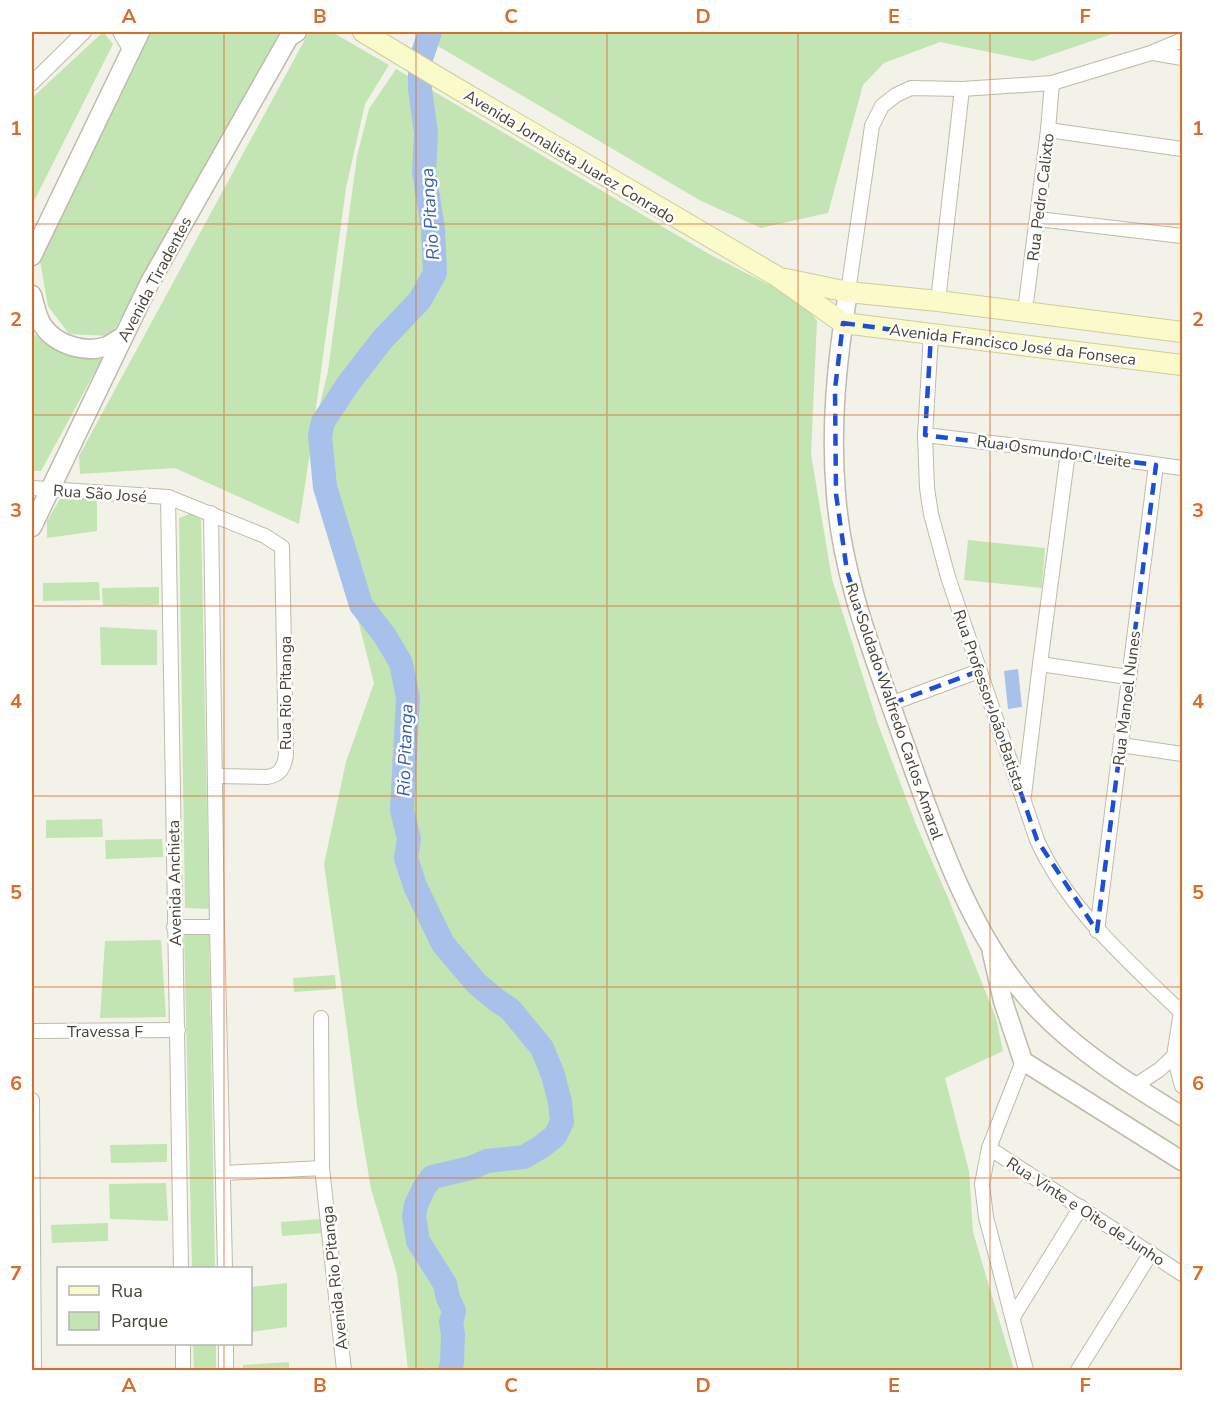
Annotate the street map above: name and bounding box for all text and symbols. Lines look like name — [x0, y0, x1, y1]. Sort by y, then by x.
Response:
text: A — [122, 3, 137, 30]
text: B — [313, 3, 327, 30]
text: C — [504, 3, 518, 30]
text: D — [695, 3, 711, 30]
text: E — [888, 3, 900, 30]
text: F — [1079, 3, 1091, 30]
street label: Avenida Jornalista Juarez Conrado — [460, 85, 679, 229]
text: 1 — [10, 115, 22, 142]
text: 1 — [1192, 115, 1204, 142]
street label: Rua Pedro Calixto — [1022, 132, 1060, 262]
water label: Rio Pitanga — [415, 167, 445, 261]
street label: Avenida Tiradentes — [113, 213, 197, 346]
text: 2 — [10, 306, 22, 333]
text: 2 — [1192, 306, 1204, 333]
street label: Avenida Francisco José da Fonseca — [888, 319, 1137, 371]
street label: Rua Osmundo C Leite — [975, 430, 1133, 474]
street label: Rua São José — [52, 480, 148, 508]
text: 3 — [10, 497, 22, 524]
text: 3 — [1192, 497, 1204, 524]
street label: Rua Soldado Walfredo Carlos Amaral — [840, 580, 949, 843]
street label: Rua Professor João Batista — [948, 607, 1030, 794]
street label: Rua Manoel Nunes — [1108, 629, 1146, 767]
street label: Rua Rio Pitanga — [275, 636, 297, 750]
text: 4 — [10, 688, 22, 715]
text: 4 — [1192, 688, 1204, 715]
water label: Rio Pitanga — [391, 703, 419, 797]
street label: Avenida Anchieta — [163, 820, 187, 946]
text: 5 — [10, 879, 22, 906]
text: 5 — [1192, 879, 1204, 906]
street label: Travessa F — [67, 1021, 143, 1043]
text: 6 — [10, 1070, 22, 1097]
text: 6 — [1192, 1070, 1204, 1097]
street label: Rua Vinte e Oito de Junho — [1002, 1152, 1169, 1271]
street label: Avenida Rio Pitanga — [316, 1205, 354, 1351]
text: 7 — [10, 1260, 22, 1287]
text: 7 — [1192, 1260, 1204, 1287]
legend — [57, 1267, 252, 1345]
text: Rua — [111, 1279, 143, 1303]
text: Parque — [111, 1309, 168, 1333]
text: A — [122, 1372, 137, 1399]
text: B — [313, 1372, 327, 1399]
text: C — [504, 1372, 518, 1399]
text: D — [695, 1372, 711, 1399]
text: E — [888, 1372, 900, 1399]
text: F — [1079, 1372, 1091, 1399]

